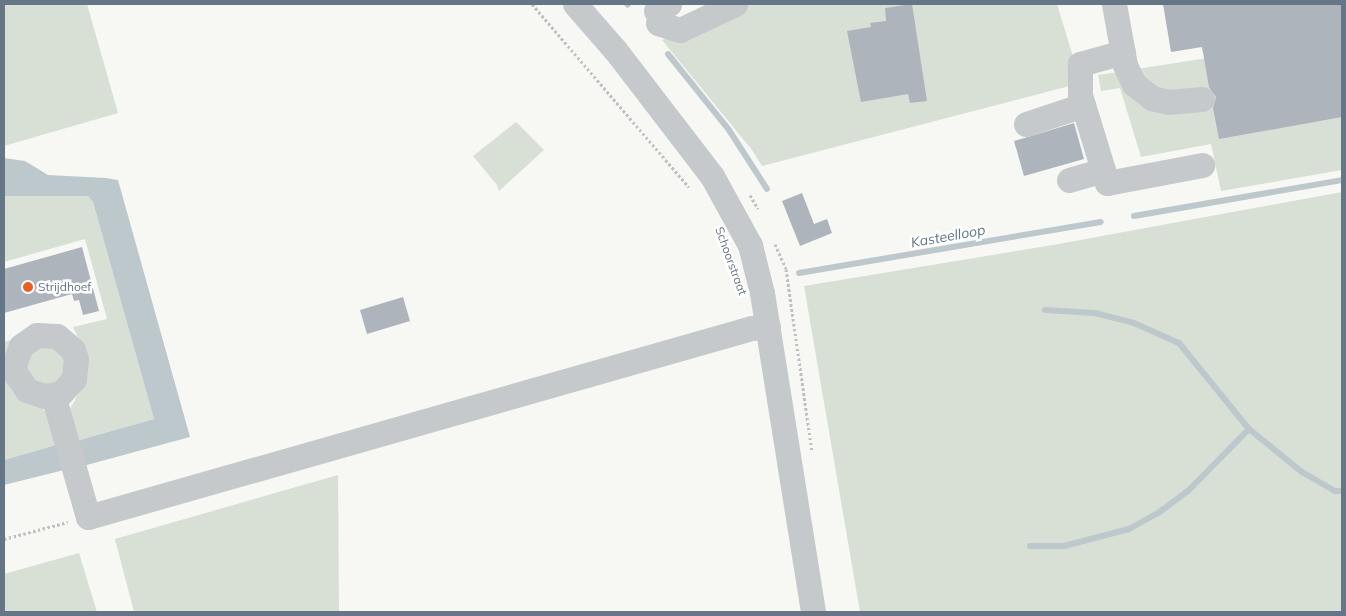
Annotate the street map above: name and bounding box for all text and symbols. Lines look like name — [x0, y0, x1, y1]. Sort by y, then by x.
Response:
water label: Kasteelloop — [909, 221, 987, 251]
street label: Schoorstraat — [712, 225, 750, 297]
place label: Strijdhoef — [38, 280, 91, 294]
marker: Strijdhoef — [22, 281, 34, 293]

